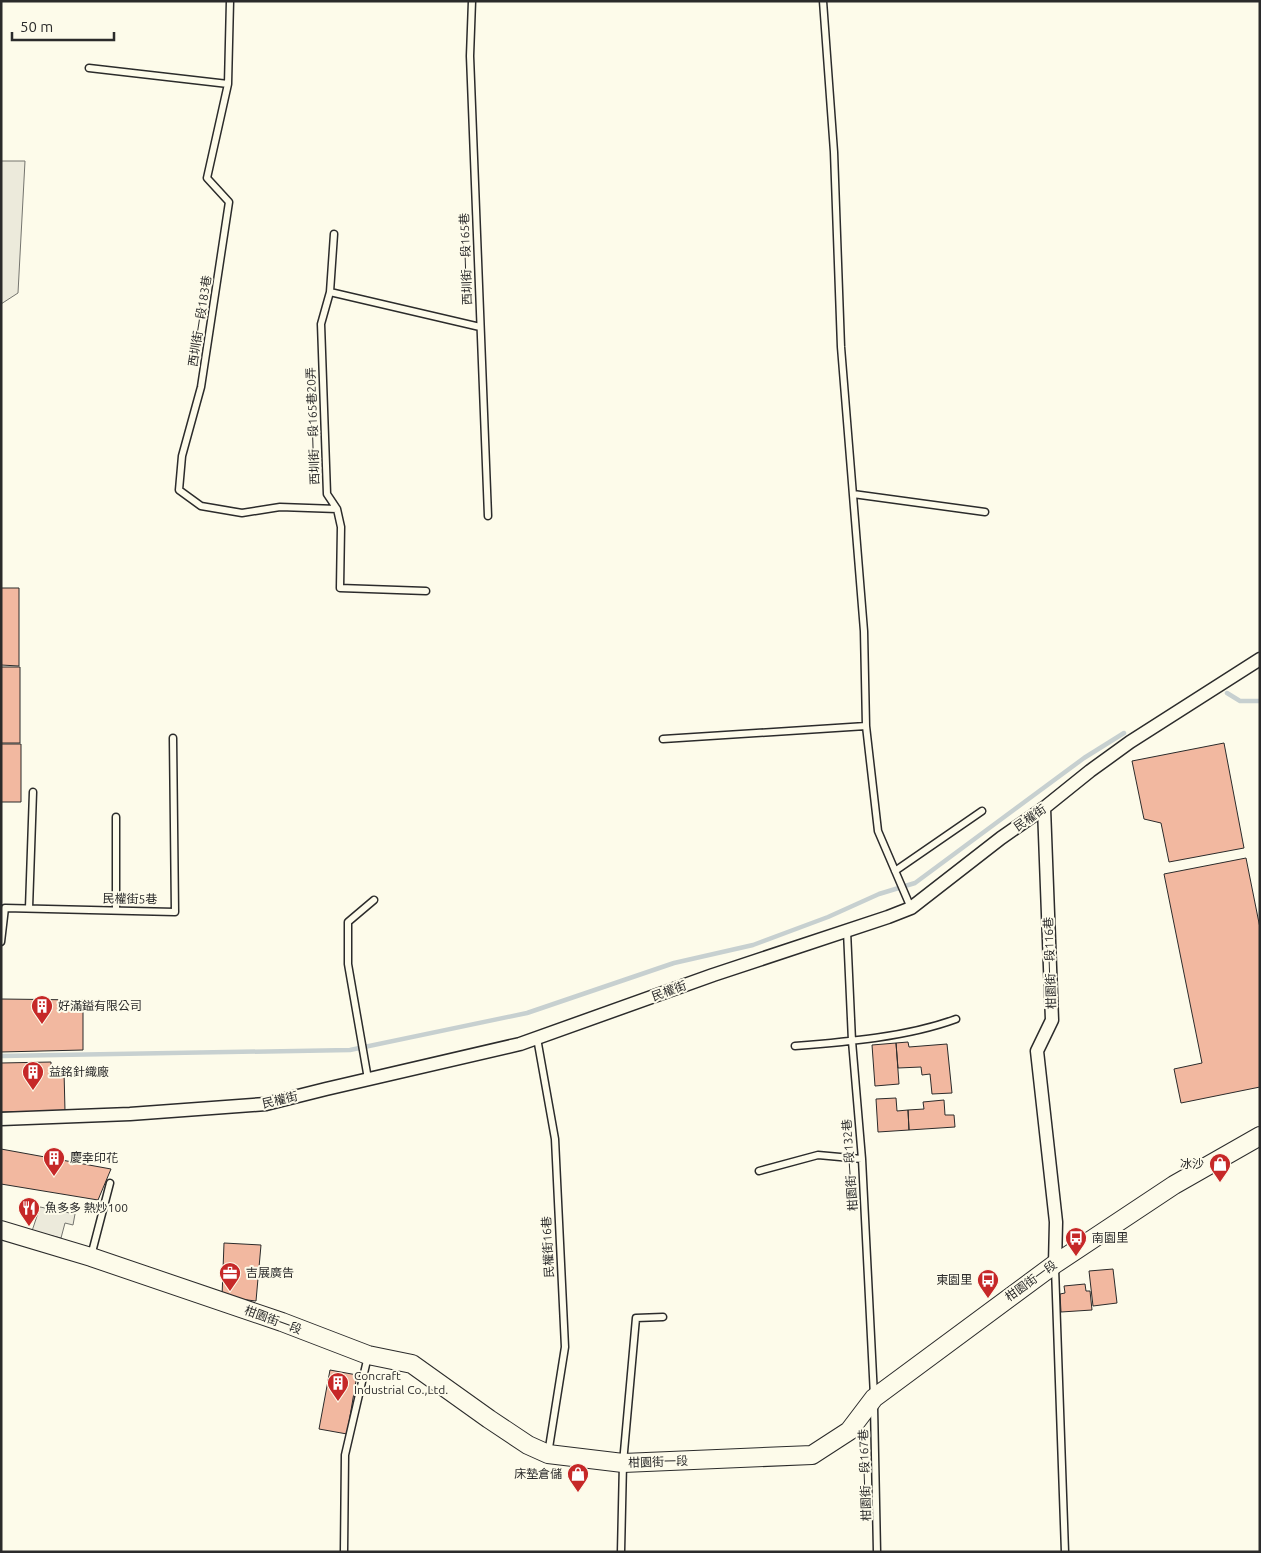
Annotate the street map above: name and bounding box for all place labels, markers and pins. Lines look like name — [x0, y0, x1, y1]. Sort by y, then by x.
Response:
building icon: 好滿鎰有限公司 — [30, 994, 54, 1025]
place label: 好滿鎰有限公司 — [58, 999, 142, 1012]
building icon: 益銘針織廠 — [21, 1060, 45, 1091]
place label: 益銘針織廠 — [49, 1065, 109, 1078]
building icon: 慶幸印花 — [42, 1146, 66, 1177]
place label: 慶幸印花 — [70, 1151, 118, 1164]
shop icon: 冰沙 — [1208, 1152, 1232, 1183]
place label: 冰沙 — [1180, 1157, 1204, 1170]
restaurant icon: 魚多多 熱炒100 — [17, 1196, 41, 1227]
place label: 魚多多 熱炒100 — [45, 1201, 128, 1214]
bus stop icon: 南園里 — [1064, 1226, 1088, 1257]
place label: 南園里 — [1092, 1231, 1128, 1244]
office icon: 吉展廣告 — [218, 1261, 242, 1292]
place label: 吉展廣告 — [246, 1266, 294, 1279]
bus stop icon: 東園里 — [976, 1268, 1000, 1299]
place label: 東園里 — [936, 1273, 972, 1286]
place label: Concraft Industrial Co.,Ltd. — [354, 1369, 448, 1396]
building icon: Concraft Industrial Co.,Ltd. — [326, 1371, 350, 1402]
shop icon: 床墊倉儲 — [566, 1462, 590, 1493]
place label: 床墊倉儲 — [514, 1467, 562, 1480]

